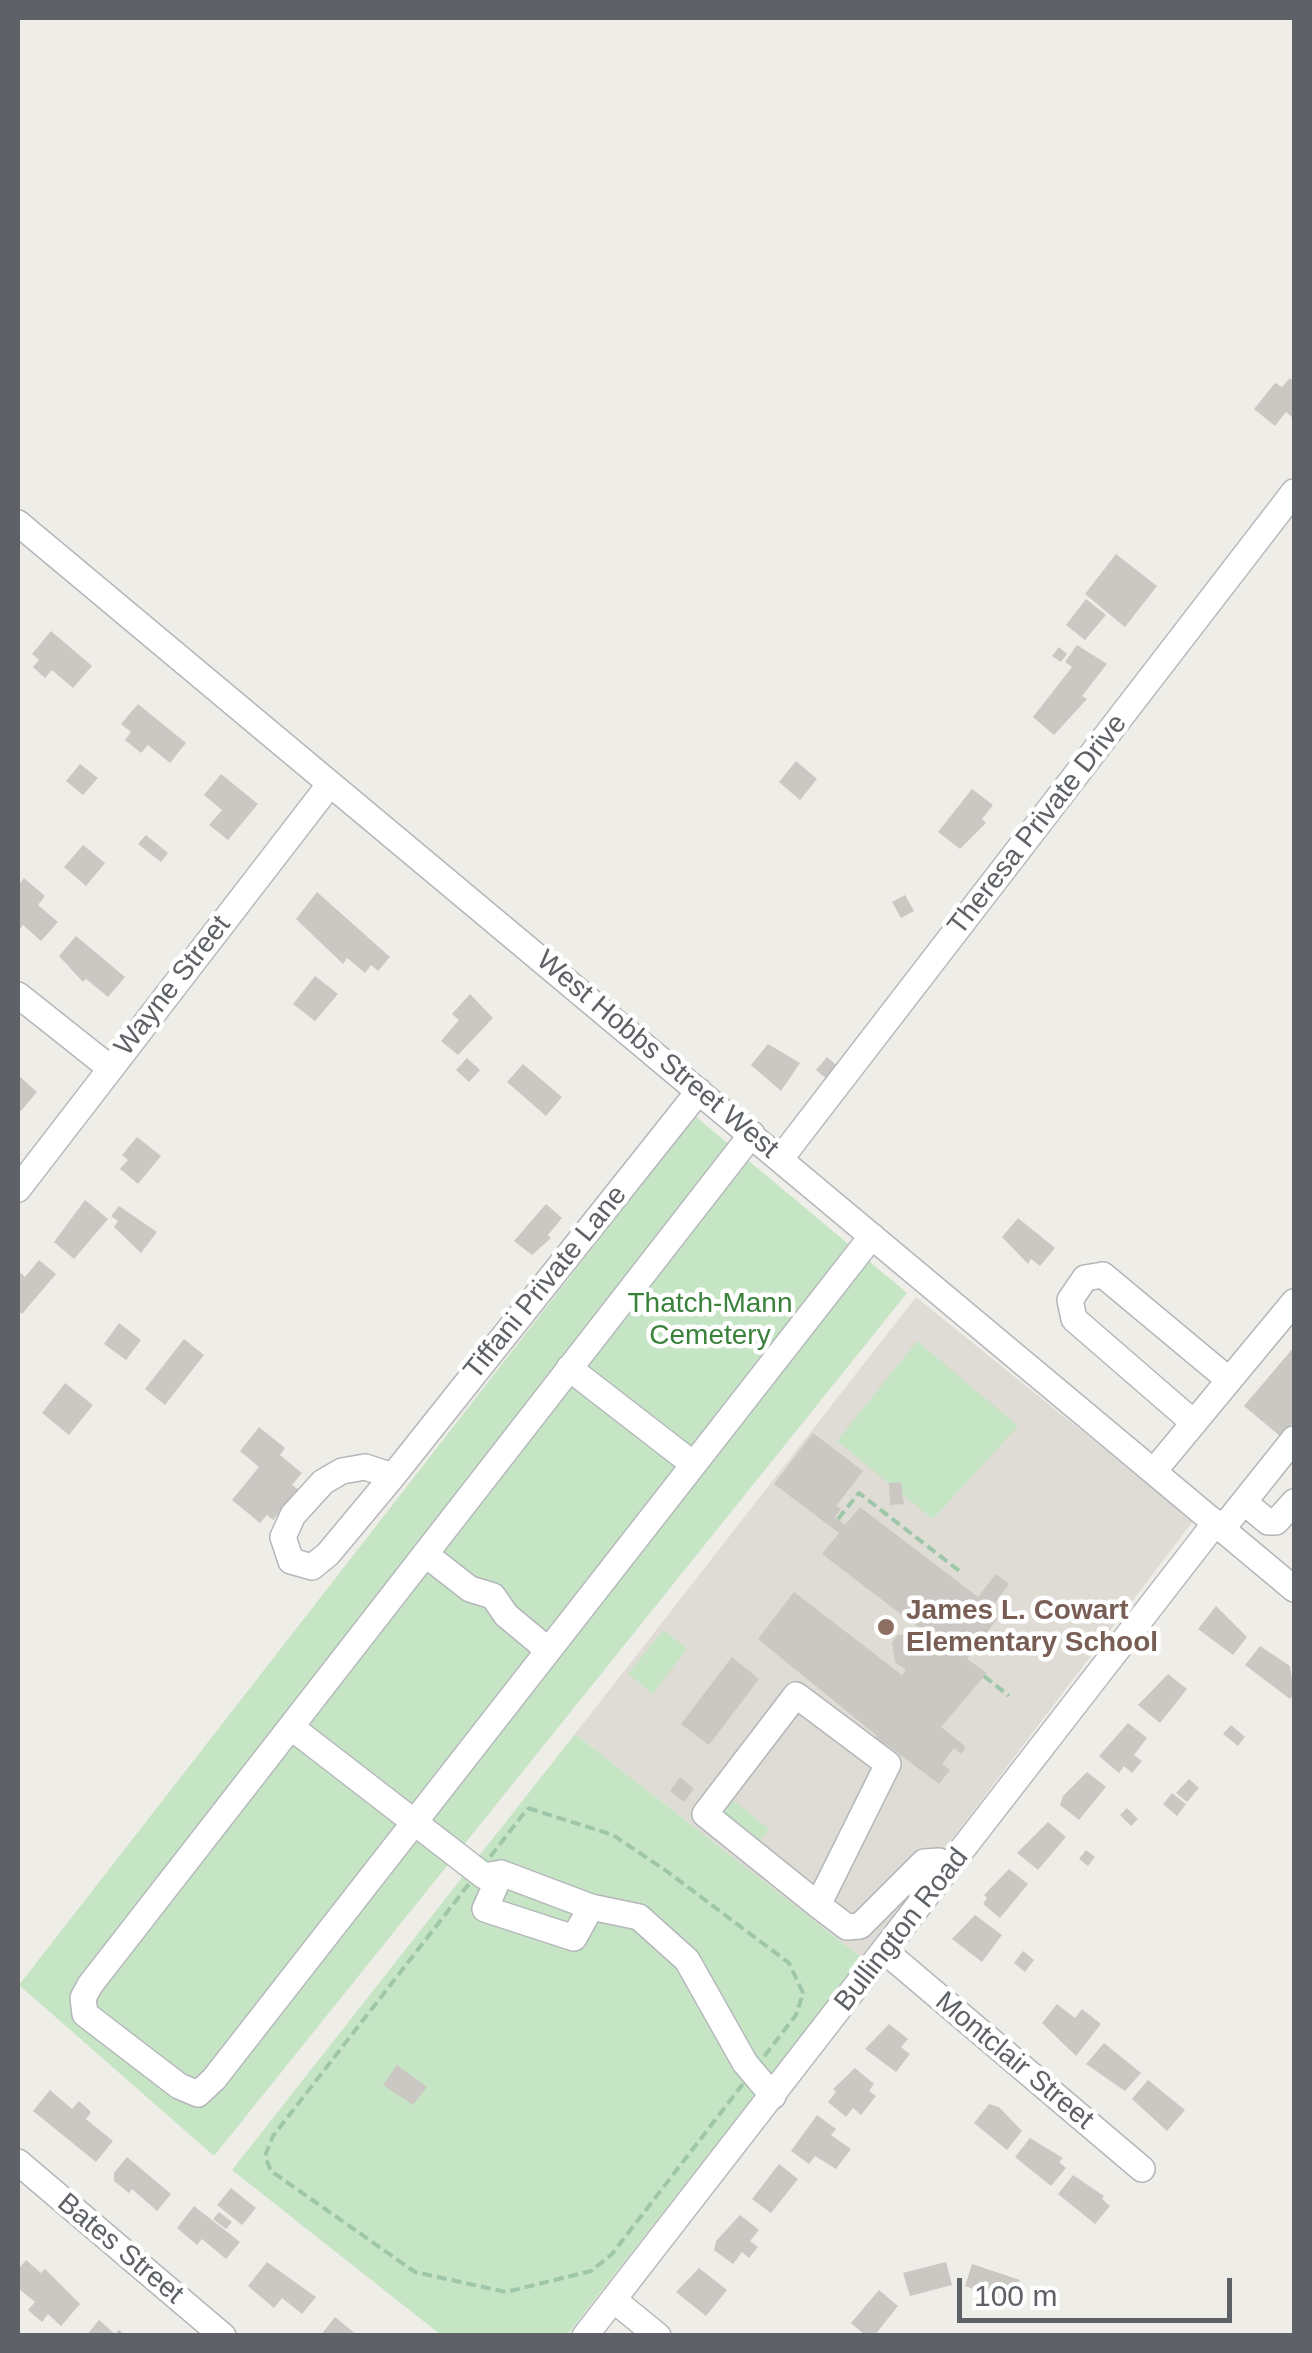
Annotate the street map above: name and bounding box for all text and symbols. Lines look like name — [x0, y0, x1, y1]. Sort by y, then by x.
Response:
street label: Theresa Private Drive — [941, 708, 1135, 942]
street label: Wayne Street — [108, 909, 238, 1063]
street label: West Hobbs Street West — [529, 944, 785, 1166]
street label: Tiffani Private Lane — [458, 1179, 634, 1387]
park label: Thatch-Mann Cemetery — [628, 1287, 792, 1353]
place label: James L. Cowart Elementary School — [906, 1594, 1158, 1660]
marker: James L. Cowart Elementary School — [875, 1616, 897, 1638]
street label: Bullington Road — [828, 1842, 976, 2018]
street label: Montclair Street — [928, 1985, 1100, 2137]
street label: Bates Street — [50, 2187, 190, 2311]
scale bar — [962, 2258, 1237, 2320]
text: 100 m — [974, 2279, 1057, 2312]

